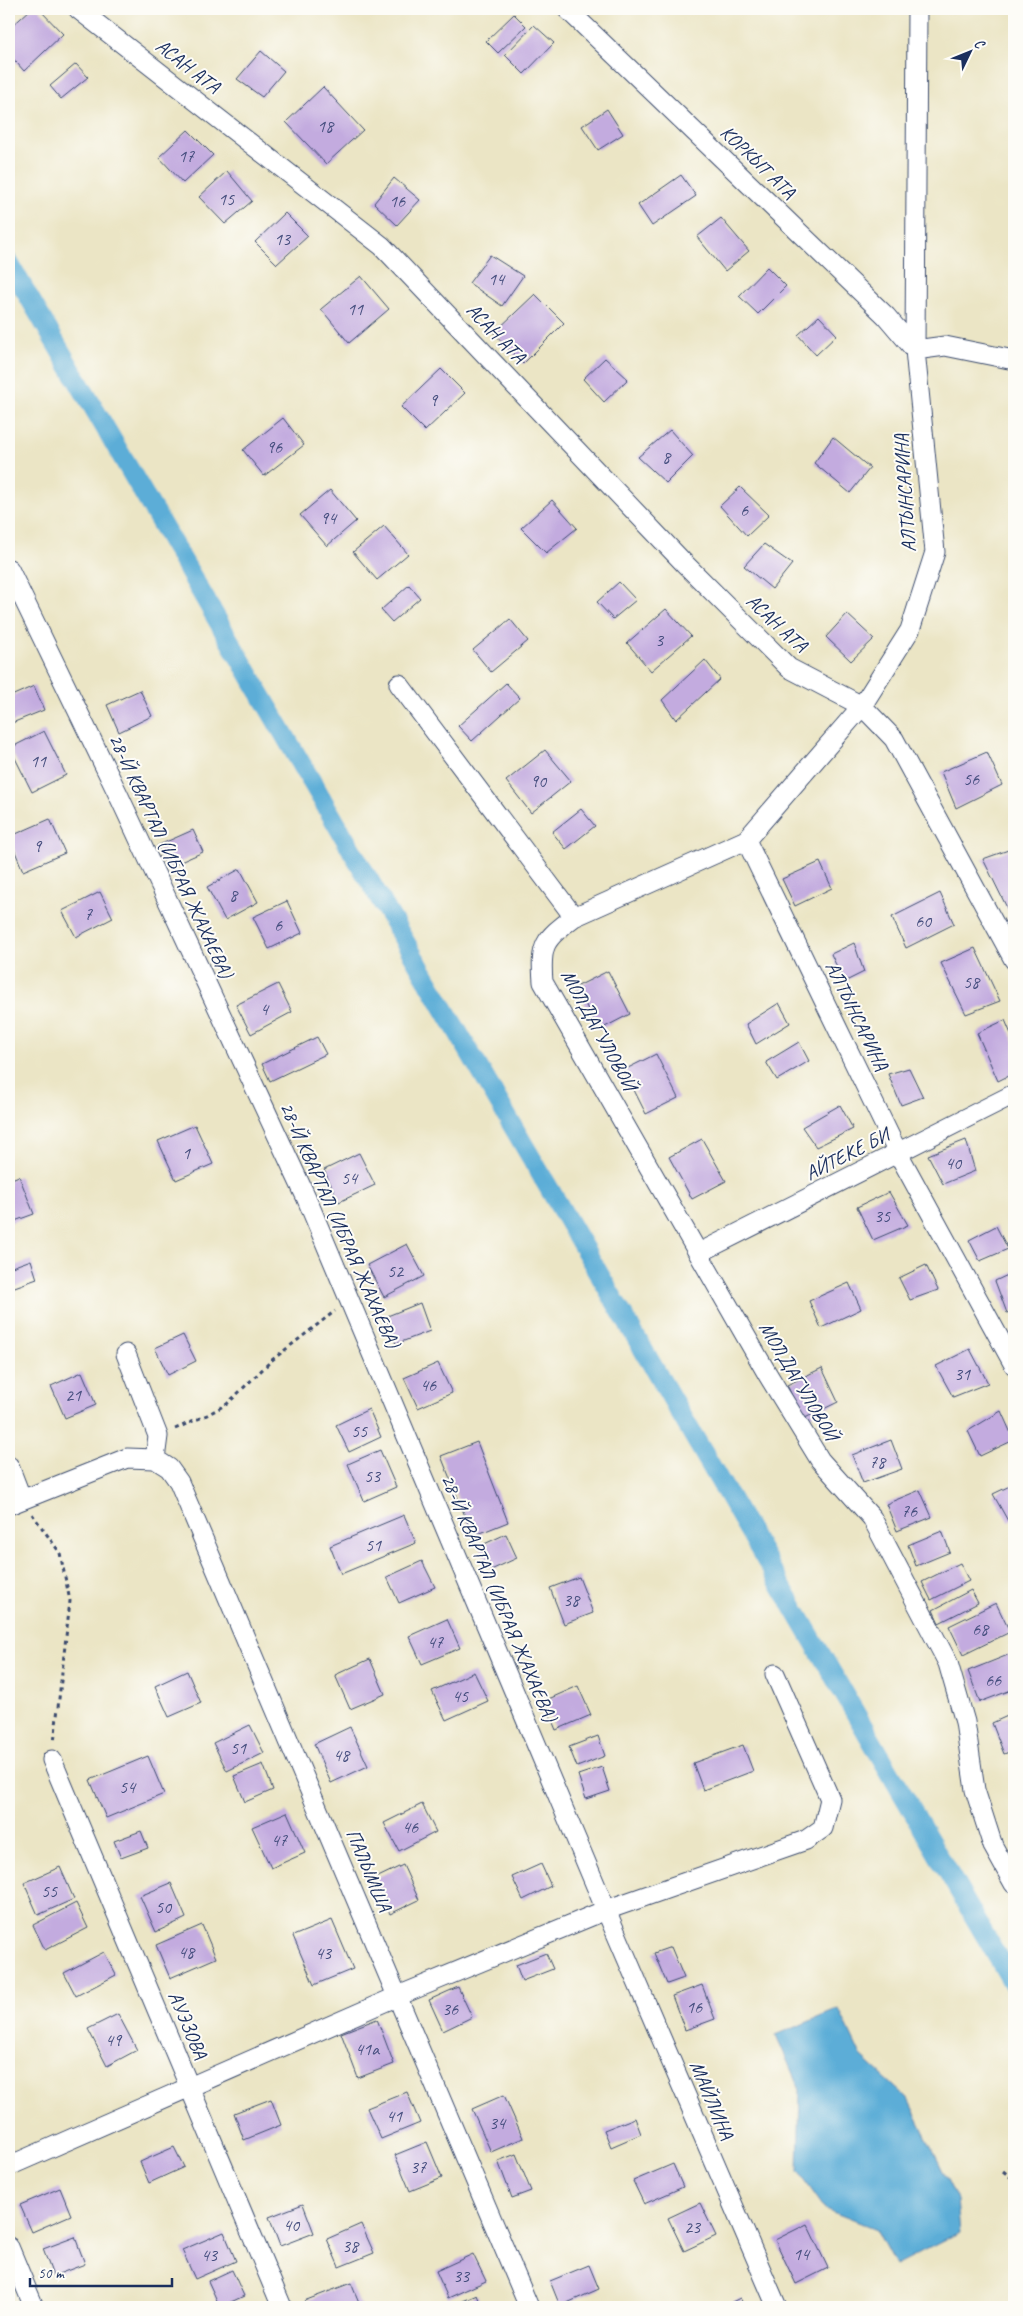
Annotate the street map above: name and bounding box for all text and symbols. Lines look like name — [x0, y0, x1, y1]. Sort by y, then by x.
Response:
north arrow — [946, 28, 996, 78]
street label: АСАН АТА — [151, 33, 226, 99]
text: С — [971, 35, 989, 53]
house number: 18 — [317, 115, 335, 137]
street label: КОРКЫТ АТА — [715, 120, 802, 205]
house number: 17 — [178, 145, 195, 167]
house number: 15 — [218, 188, 235, 210]
house number: 16 — [389, 190, 406, 212]
house number: 13 — [274, 228, 292, 250]
house number: 14 — [488, 268, 506, 290]
street label: АСАН АТА — [461, 297, 532, 369]
house number: 11 — [347, 298, 364, 320]
house number: 9 — [429, 389, 439, 411]
street label: АЛТЫНСАРИНА — [888, 432, 922, 553]
house number: 96 — [266, 436, 283, 458]
house number: 8 — [662, 446, 672, 468]
house number: 6 — [740, 499, 749, 521]
house number: 94 — [320, 507, 338, 529]
street label: АСАН АТА — [741, 588, 814, 658]
house number: 3 — [655, 629, 665, 651]
street label: 28-Й КВАРТАЛ (ИБРАЯ ЖАХАЕВА) — [104, 731, 238, 981]
house number: 11 — [30, 750, 47, 772]
house number: 56 — [963, 768, 980, 790]
house number: 90 — [530, 770, 548, 792]
house number: 9 — [33, 835, 43, 857]
house number: 8 — [229, 884, 237, 906]
house number: 7 — [84, 903, 93, 925]
house number: 60 — [915, 910, 933, 932]
house number: 6 — [274, 914, 283, 936]
street label: АЛТЫНСАРИНА — [820, 957, 895, 1076]
street label: МОЛДАГУЛОВОЙ — [555, 965, 644, 1098]
house number: 58 — [963, 971, 981, 993]
house number: 4 — [260, 998, 270, 1020]
street label: 28-Й КВАРТАЛ (ИБРАЯ ЖАХАЕВА) — [274, 1098, 406, 1353]
street label: АЙТЕКЕ БИ — [801, 1121, 896, 1186]
house number: 1 — [182, 1142, 191, 1164]
house number: 40 — [945, 1152, 963, 1174]
house number: 54 — [341, 1167, 359, 1189]
house number: 35 — [874, 1205, 891, 1227]
house number: 52 — [387, 1260, 405, 1282]
street label: МОЛДАГУЛОВОЙ — [754, 1317, 846, 1448]
house number: 31 — [954, 1363, 971, 1385]
house number: 46 — [420, 1374, 437, 1396]
house number: 21 — [65, 1384, 82, 1406]
house number: 55 — [351, 1420, 368, 1442]
house number: 78 — [869, 1451, 887, 1473]
house number: 53 — [364, 1465, 382, 1487]
street label: 28-Й КВАРТАЛ (ИБРАЯ ЖАХАЕВА) — [435, 1470, 563, 1727]
house number: 76 — [901, 1500, 918, 1522]
house number: 51 — [365, 1534, 382, 1556]
house number: 38 — [563, 1589, 581, 1611]
house number: 68 — [972, 1618, 990, 1640]
house number: 47 — [427, 1631, 444, 1653]
house number: 66 — [985, 1669, 1002, 1691]
house number: 45 — [452, 1685, 469, 1707]
house number: 51 — [230, 1737, 247, 1759]
house number: 48 — [333, 1744, 351, 1766]
house number: 54 — [119, 1776, 137, 1798]
house number: 46 — [402, 1816, 419, 1838]
street label: ПАЛЫМША — [340, 1825, 398, 1916]
house number: 47 — [271, 1829, 288, 1851]
house number: 55 — [41, 1880, 58, 1902]
house number: 50 — [155, 1896, 173, 1918]
house number: 48 — [178, 1941, 196, 1963]
house number: 43 — [315, 1942, 333, 1964]
street label: АУЭЗОВА — [163, 1987, 214, 2064]
house number: 16 — [686, 1996, 703, 2018]
house number: 36 — [442, 1998, 459, 2020]
house number: 49 — [105, 2029, 123, 2051]
house number: 41а — [355, 2038, 380, 2060]
street label: МАЙЛИНА — [684, 2057, 740, 2144]
house number: 41 — [386, 2105, 403, 2127]
house number: 34 — [489, 2112, 507, 2134]
house number: 37 — [410, 2156, 427, 2178]
house number: 40 — [283, 2214, 301, 2236]
house number: 23 — [684, 2216, 702, 2238]
house number: 38 — [342, 2235, 360, 2257]
house number: 14 — [793, 2243, 811, 2265]
house number: 43 — [201, 2244, 219, 2266]
scale bar — [30, 2256, 172, 2288]
text: 50 m — [38, 2264, 65, 2283]
house number: 33 — [453, 2265, 471, 2287]

